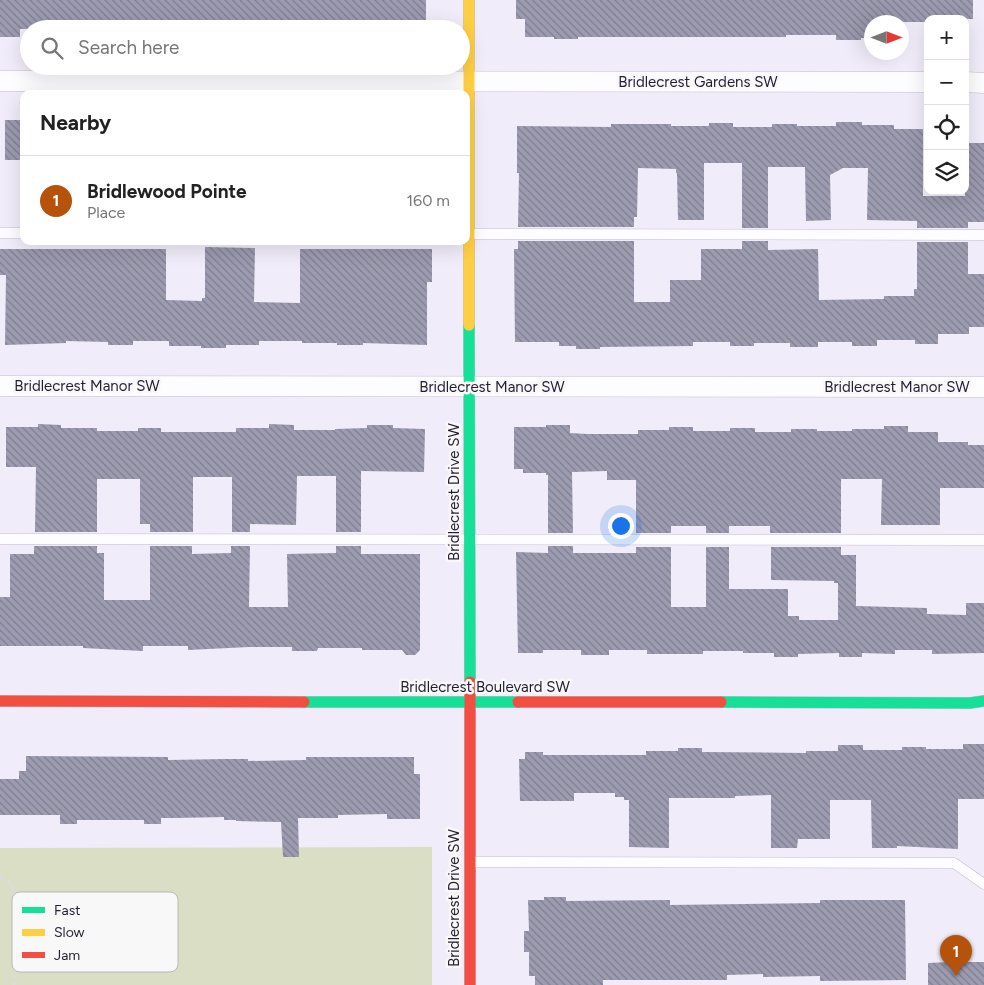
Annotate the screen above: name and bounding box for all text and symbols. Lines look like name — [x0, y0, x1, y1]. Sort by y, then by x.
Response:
north arrow — [864, 15, 909, 60]
map controls — [924, 15, 969, 195]
button: + — [924, 15, 969, 60]
search box — [20, 20, 470, 75]
icon: search — [38, 34, 66, 62]
text: Search here — [78, 36, 180, 59]
button: − — [924, 60, 969, 105]
street label: Bridlecrest Gardens SW — [618, 73, 778, 91]
button: locate — [924, 105, 969, 150]
text: Nearby — [40, 110, 111, 135]
button: layers — [924, 150, 969, 195]
text: Bridlewood Pointe — [87, 180, 246, 203]
text: 1 — [53, 191, 59, 210]
text: 160 m — [407, 191, 450, 210]
text: Place — [87, 203, 125, 222]
street label: Bridlecrest Manor SW — [14, 377, 160, 395]
street label: Bridlecrest Manor SW — [419, 378, 565, 396]
street label: Bridlecrest Manor SW — [824, 378, 970, 396]
street label: Bridlecrest Drive SW — [445, 423, 463, 561]
your location — [608, 513, 634, 539]
street label: Bridlecrest Boulevard SW — [400, 678, 570, 696]
street label: Bridlecrest Drive SW — [445, 829, 463, 967]
legend — [12, 892, 178, 972]
text: Fast — [54, 902, 80, 919]
text: Slow — [54, 924, 85, 941]
pin: 1 — [940, 935, 972, 976]
text: Jam — [54, 947, 80, 964]

